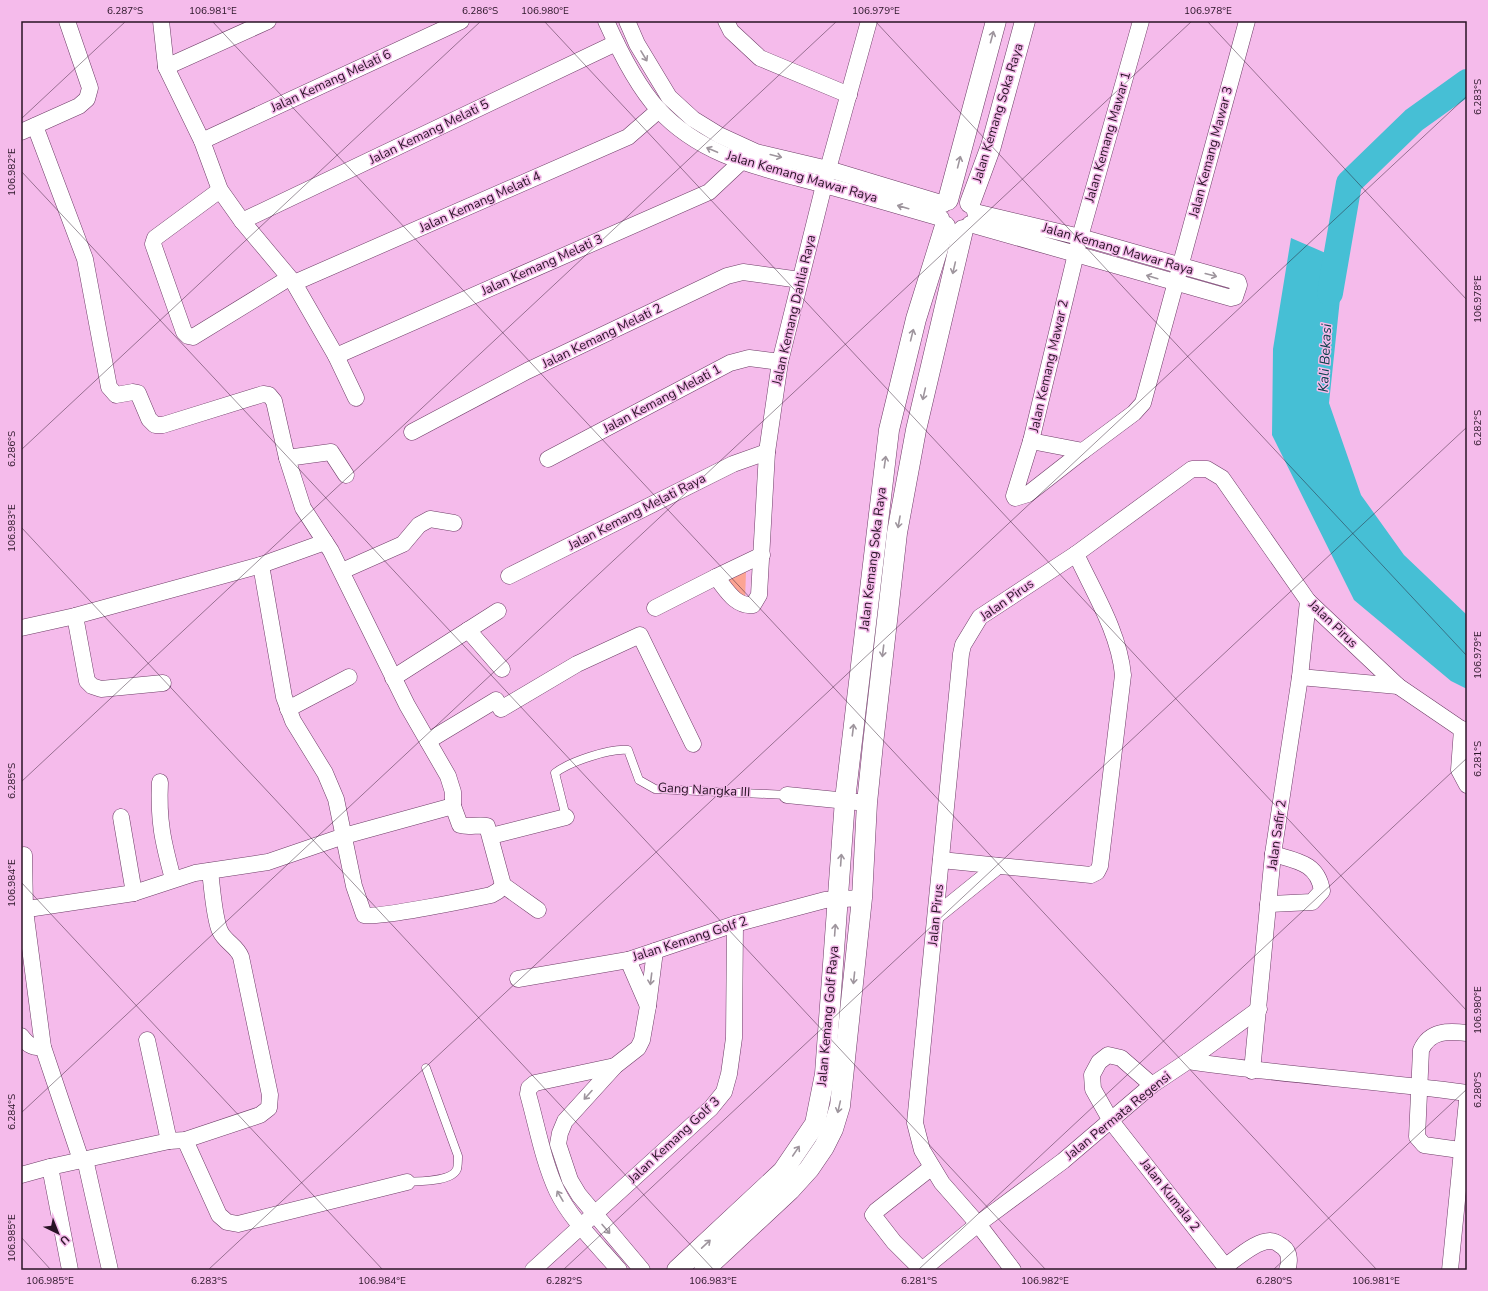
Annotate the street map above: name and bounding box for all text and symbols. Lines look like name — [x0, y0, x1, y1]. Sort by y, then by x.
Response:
text: 6.287°S — [107, 4, 143, 18]
text: 106.981°E — [189, 4, 237, 18]
text: 6.286°S — [462, 4, 498, 18]
text: 106.980°E — [521, 4, 569, 18]
text: 106.979°E — [852, 4, 900, 18]
text: 106.978°E — [1184, 4, 1232, 18]
one-way arrow — [989, 30, 996, 43]
street label: Jalan Kemang Soka Raya — [968, 41, 1028, 186]
street label: Jalan Kemang Melati 6 — [267, 45, 394, 117]
one-way arrow — [641, 50, 649, 62]
street label: Jalan Kemang Mawar 1 — [1080, 70, 1135, 205]
text: 6.283°S — [1471, 79, 1485, 115]
street label: Jalan Kemang Mawar 3 — [1185, 84, 1237, 221]
street label: Jalan Kemang Melati 5 — [365, 95, 492, 169]
one-way arrow — [706, 145, 718, 153]
street label: Jalan Kemang Mawar Raya — [723, 147, 880, 207]
text: 106.982°E — [5, 148, 19, 196]
one-way arrow — [769, 153, 782, 161]
one-way arrow — [955, 156, 963, 169]
street label: Jalan Kemang Melati 4 — [415, 167, 544, 237]
one-way arrow — [897, 203, 910, 210]
street label: Jalan Kemang Mawar Raya — [1039, 219, 1196, 279]
street label: Jalan Kemang Melati 3 — [477, 230, 606, 300]
street label: Jalan Kemang Dahlia Raya — [768, 233, 820, 388]
one-way arrow — [949, 261, 957, 274]
one-way arrow — [1205, 272, 1218, 279]
one-way arrow — [1146, 273, 1159, 280]
text: 106.978°E — [1471, 275, 1485, 323]
street label: Jalan Kemang Mawar 2 — [1025, 298, 1073, 435]
street label: Jalan Kemang Melati 2 — [538, 299, 665, 373]
water label: Kali Bekasi — [1314, 323, 1336, 393]
one-way arrow — [909, 329, 917, 342]
street label: Jalan Kemang Melati 1 — [599, 360, 724, 438]
one-way arrow — [920, 388, 928, 401]
text: 6.282°S — [1471, 410, 1485, 446]
text: 6.286°S — [5, 431, 19, 467]
one-way arrow — [881, 456, 889, 469]
street label: Jalan Kemang Melati Raya — [564, 469, 709, 555]
street label: Jalan Kemang Soka Raya — [855, 486, 891, 633]
text: 106.983°E — [5, 504, 19, 552]
one-way arrow — [895, 515, 903, 528]
street label: Jalan Pirus — [976, 575, 1038, 626]
street label: Jalan Pirus — [1304, 595, 1362, 652]
text: 106.979°E — [1471, 631, 1485, 679]
one-way arrow — [879, 644, 887, 657]
one-way arrow — [850, 724, 857, 737]
text: 6.281°S — [1471, 741, 1485, 777]
text: 6.285°S — [5, 763, 19, 799]
street label: Gang Nangka III — [657, 779, 751, 801]
street label: Jalan Safir 2 — [1263, 799, 1291, 872]
one-way arrow — [837, 853, 844, 866]
text: 106.984°E — [5, 859, 19, 907]
street label: Jalan Pirus — [924, 883, 948, 948]
street label: Jalan Kemang Golf 2 — [629, 912, 750, 966]
one-way arrow — [832, 924, 839, 937]
street label: Jalan Kemang Golf Raya — [813, 945, 843, 1088]
one-way arrow — [850, 971, 858, 984]
one-way arrow — [647, 972, 655, 985]
text: 106.980°E — [1471, 986, 1485, 1034]
street label: Jalan Permata Regensi — [1060, 1068, 1175, 1165]
text: 6.280°S — [1471, 1072, 1485, 1108]
one-way arrow — [584, 1090, 593, 1101]
street label: Jalan Kemang Golf 3 — [623, 1093, 724, 1188]
text: 6.284°S — [5, 1094, 19, 1130]
one-way arrow — [835, 1100, 843, 1113]
one-way arrow — [793, 1145, 801, 1157]
street label: Jalan Kumala 2 — [1135, 1154, 1204, 1235]
one-way arrow — [555, 1190, 563, 1202]
north arrow — [38, 1213, 78, 1253]
text: 106.985°E — [5, 1214, 19, 1262]
one-way arrow — [602, 1224, 611, 1234]
text: U — [56, 1232, 73, 1248]
one-way arrow — [700, 1239, 711, 1248]
text: 106.985°E — [26, 1274, 74, 1288]
text: 6.283°S — [191, 1274, 227, 1288]
text: 106.984°E — [358, 1274, 406, 1288]
text: 6.282°S — [546, 1274, 582, 1288]
text: 106.983°E — [689, 1274, 737, 1288]
text: 6.281°S — [901, 1274, 937, 1288]
text: 106.982°E — [1021, 1274, 1069, 1288]
text: 6.280°S — [1256, 1274, 1292, 1288]
text: 106.981°E — [1352, 1274, 1400, 1288]

